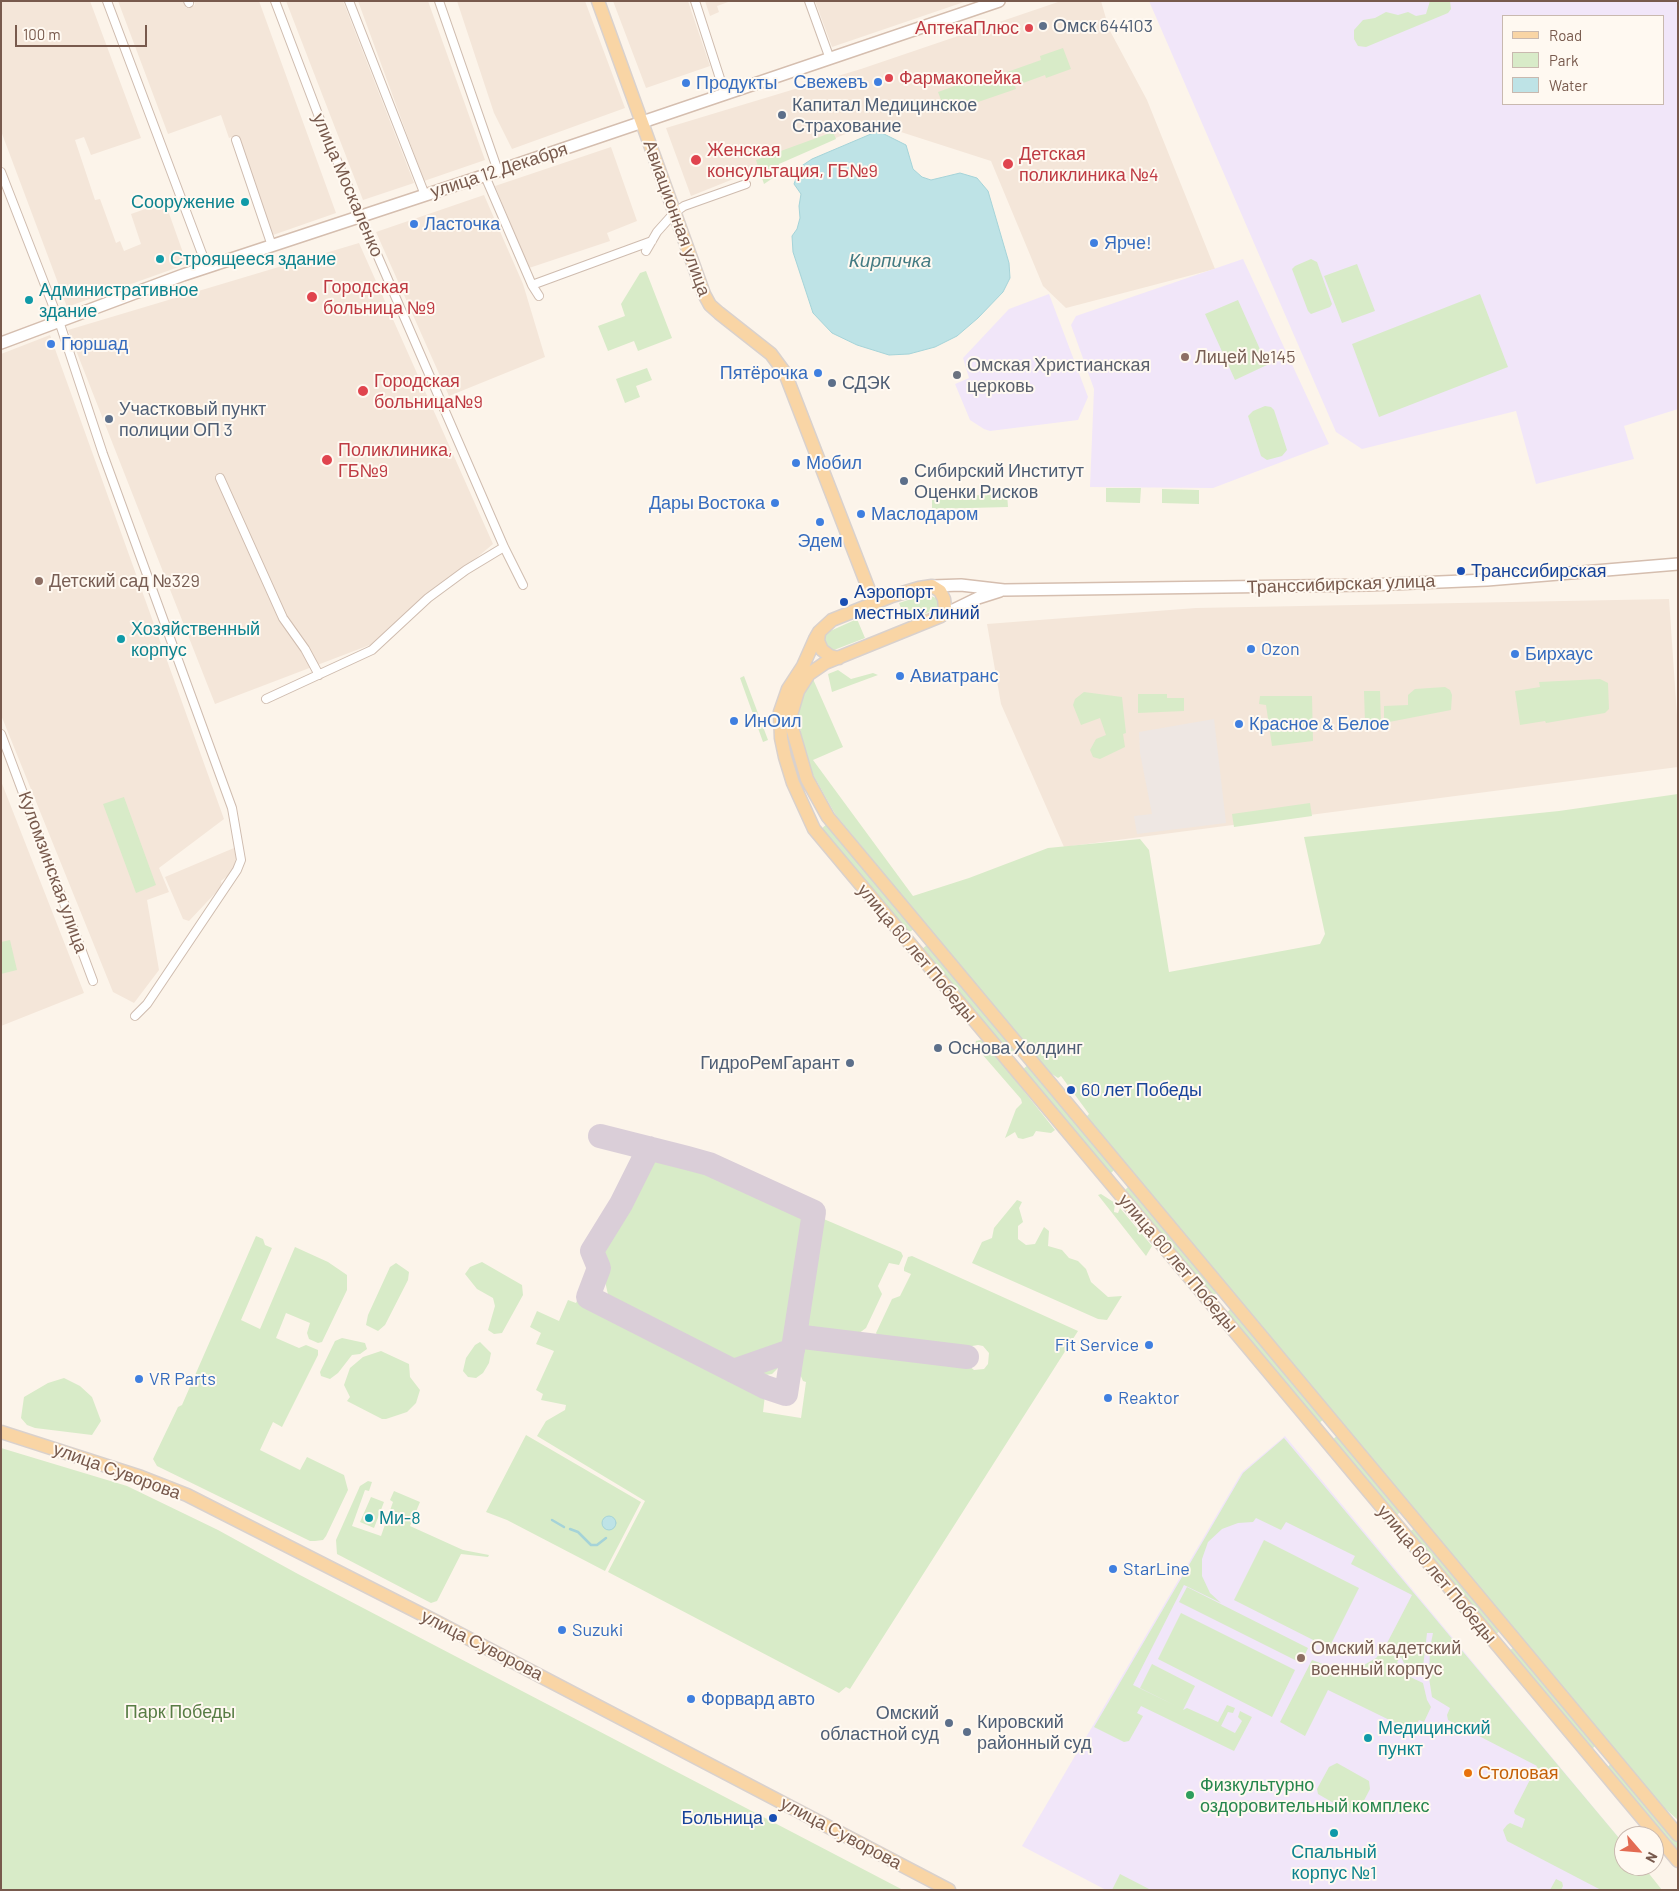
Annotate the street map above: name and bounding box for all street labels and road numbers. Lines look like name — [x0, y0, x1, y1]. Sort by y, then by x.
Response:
street label: улица Москаленко — [308, 110, 388, 260]
street label: Авиационная улица — [639, 137, 715, 299]
street label: улица 12 Декабря — [428, 138, 570, 202]
street label: Транссибирская улица — [1246, 570, 1436, 598]
street label: Куломзинская улица — [14, 788, 92, 956]
street label: улица 60 лет Победы — [853, 879, 981, 1027]
street label: улица 60 лет Победы — [1114, 1189, 1242, 1337]
street label: улица Суворова — [50, 1438, 184, 1504]
street label: улица 60 лет Победы — [1373, 1500, 1501, 1648]
street label: улица Суворова — [417, 1605, 547, 1685]
street label: улица Суворова — [777, 1792, 905, 1874]

